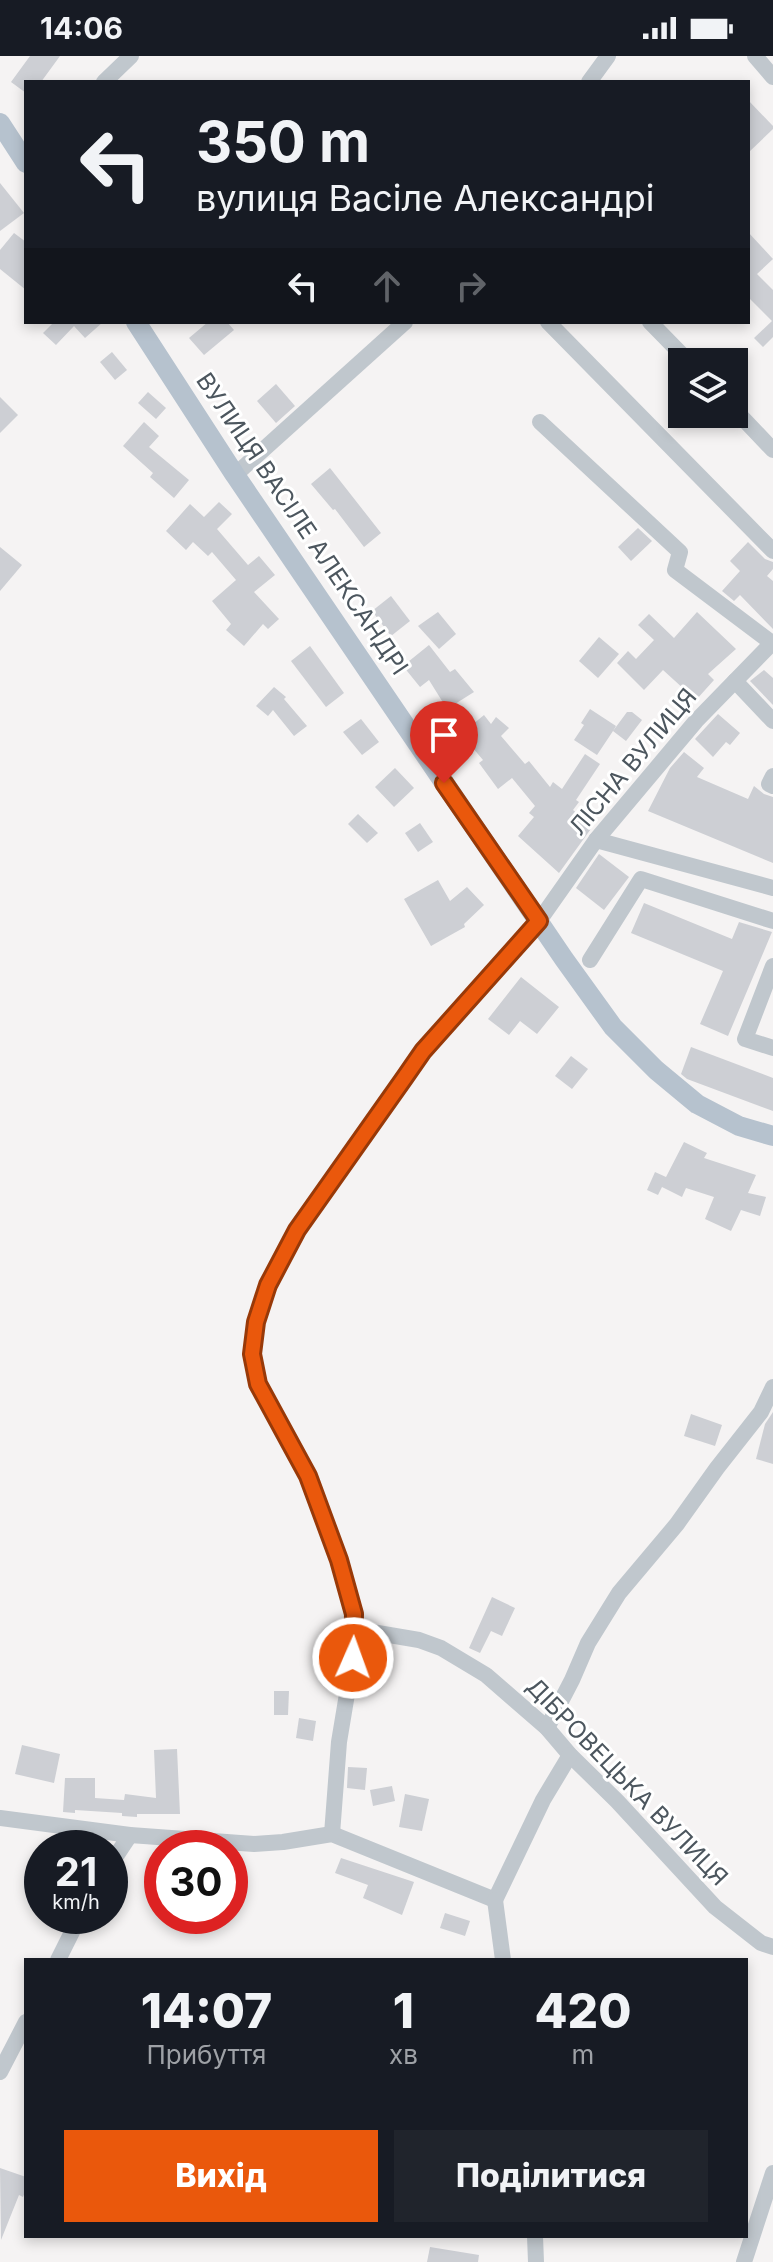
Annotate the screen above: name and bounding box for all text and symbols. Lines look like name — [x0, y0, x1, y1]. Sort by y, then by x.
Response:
text: 14:06 — [40, 10, 123, 46]
text: 350 m — [196, 108, 370, 176]
icon: left — [64, 112, 168, 216]
text: вулиця Васіле Александрі — [196, 176, 654, 220]
icon: left — [281, 264, 325, 308]
icon: ahead — [365, 264, 409, 308]
icon: right — [449, 264, 493, 308]
map controls — [668, 348, 748, 428]
button: layers — [668, 348, 748, 428]
street label: ВУЛИЦЯ ВАСІЛЕ АЛЕКСАНДРІ — [190, 367, 415, 680]
street label: ЛІСНА ВУЛИЦЯ — [563, 682, 702, 841]
pin — [410, 701, 478, 783]
icon: arrive — [422, 713, 466, 757]
position arrow — [311, 1616, 395, 1700]
street label: ДІБРОВЕЦЬКА ВУЛИЦЯ — [521, 1672, 734, 1891]
speed limit sign: 30 — [144, 1830, 248, 1934]
text: 21 — [55, 1847, 97, 1896]
text: km/h — [52, 1890, 100, 1914]
text: 14:07 — [141, 1981, 272, 2040]
text: 1 — [393, 1981, 414, 2040]
text: 420 — [534, 1981, 631, 2040]
text: Прибуття — [146, 2039, 266, 2070]
text: хв — [389, 2039, 418, 2070]
text: m — [572, 2039, 594, 2070]
button: Вихід — [64, 2130, 378, 2222]
button: Поділитися — [394, 2130, 708, 2222]

